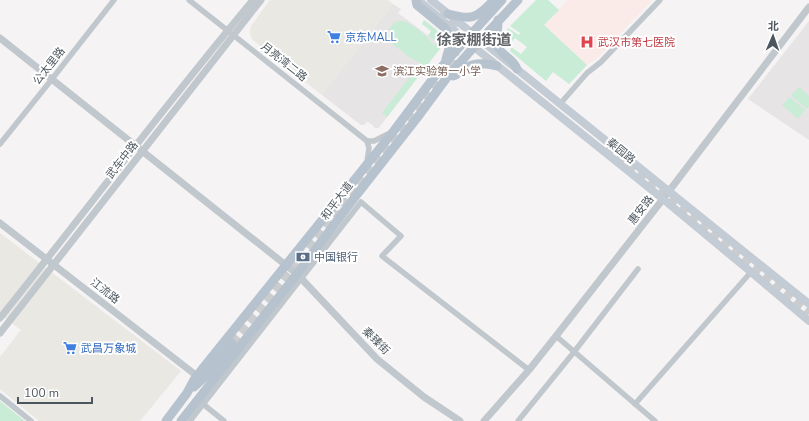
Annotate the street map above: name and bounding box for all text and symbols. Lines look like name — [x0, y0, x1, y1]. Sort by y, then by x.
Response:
north arrow — [753, 16, 793, 56]
text: 北 — [768, 19, 779, 34]
supermarket icon: 京东MALL — [326, 29, 342, 45]
place label: 京东MALL — [345, 30, 396, 45]
district label: 徐家棚街道 — [436, 30, 512, 50]
hospital icon: 武汉市第七医院 — [579, 34, 595, 50]
place label: 武汉市第七医院 — [598, 35, 675, 50]
street label: 月亮湾二路 — [258, 39, 310, 85]
street label: 公太里路 — [30, 44, 68, 88]
school or university icon: 滨江实验第一小学 — [374, 63, 390, 79]
place label: 滨江实验第一小学 — [393, 64, 481, 79]
street label: 秦园路 — [603, 135, 639, 167]
street label: 武车中路 — [103, 138, 141, 182]
street label: 和平大道 — [318, 179, 356, 223]
street label: 惠安路 — [625, 192, 657, 228]
bank icon: 中国银行 — [295, 249, 311, 265]
place label: 中国银行 — [314, 250, 358, 265]
street label: 江流路 — [87, 275, 123, 307]
street label: 秦臻街 — [359, 324, 393, 358]
supermarket icon: 武昌万象城 — [62, 340, 78, 356]
place label: 武昌万象城 — [81, 341, 136, 356]
scale bar — [18, 379, 92, 405]
text: 100 m — [24, 385, 59, 401]

